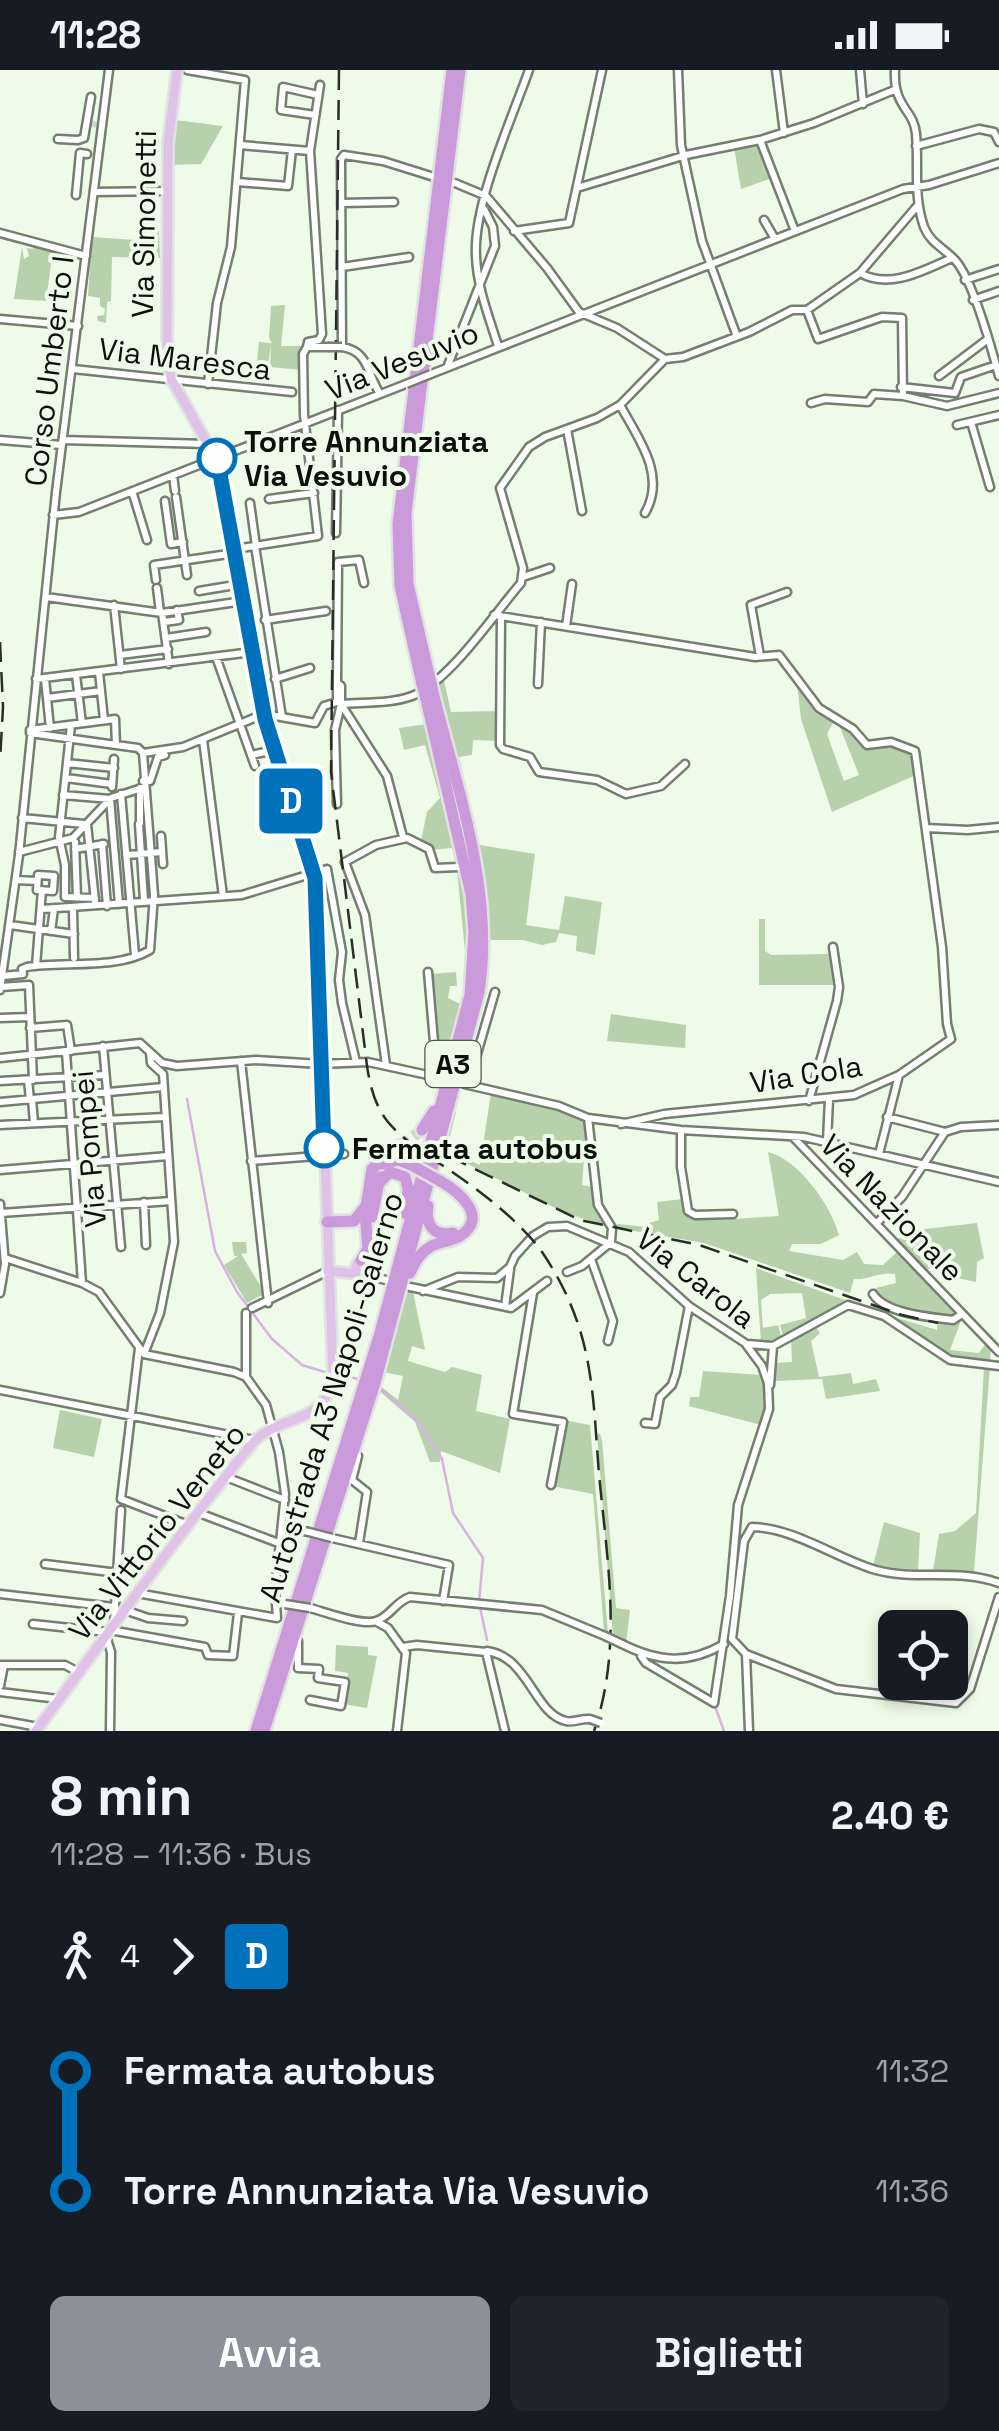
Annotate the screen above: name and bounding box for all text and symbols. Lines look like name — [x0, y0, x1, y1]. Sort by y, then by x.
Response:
text: 11:28 — [50, 11, 141, 59]
street label: Via Simonetti — [123, 130, 165, 318]
street label: Corso Umberto I — [16, 254, 82, 488]
street label: Via Vesuvio — [320, 313, 484, 409]
street label: Via Maresca — [96, 329, 274, 389]
place label: Torre Annunziata Via Vesuvio — [244, 422, 488, 495]
marker: Torre Annunziata Via Vesuvio — [198, 439, 236, 477]
line badge: D — [258, 768, 324, 834]
text: D — [279, 779, 303, 823]
road number: A3 — [426, 1041, 480, 1087]
street label: Via Cola — [747, 1046, 865, 1102]
street label: Via Pompei — [63, 1069, 115, 1229]
street label: Via Nazionale — [812, 1126, 972, 1290]
marker: Fermata autobus — [305, 1129, 343, 1167]
place label: Fermata autobus — [352, 1129, 598, 1168]
street label: Autostrada A3 Napoli-Salerno — [250, 1187, 412, 1607]
street label: Via Carola — [628, 1219, 764, 1337]
street label: Via Vittorio Veneto — [60, 1415, 254, 1649]
map controls — [878, 1610, 968, 1700]
button: locate — [878, 1610, 968, 1700]
text: 8 min — [50, 1761, 192, 1831]
text: 2.40 € — [831, 1792, 949, 1840]
text: 11:28 – 11:36 · Bus — [50, 1834, 312, 1874]
icon: walk — [50, 1929, 105, 1984]
icon: forward — [155, 1929, 210, 1984]
text: D — [245, 1934, 268, 1978]
text: 4 — [120, 1936, 140, 1976]
text: Fermata autobus — [124, 2047, 435, 2095]
text: 11:32 — [876, 2051, 949, 2091]
text: Torre Annunziata Via Vesuvio — [124, 2167, 649, 2215]
text: 11:36 — [875, 2171, 949, 2211]
button: Avvia — [50, 2296, 490, 2411]
button: Biglietti — [510, 2296, 949, 2411]

